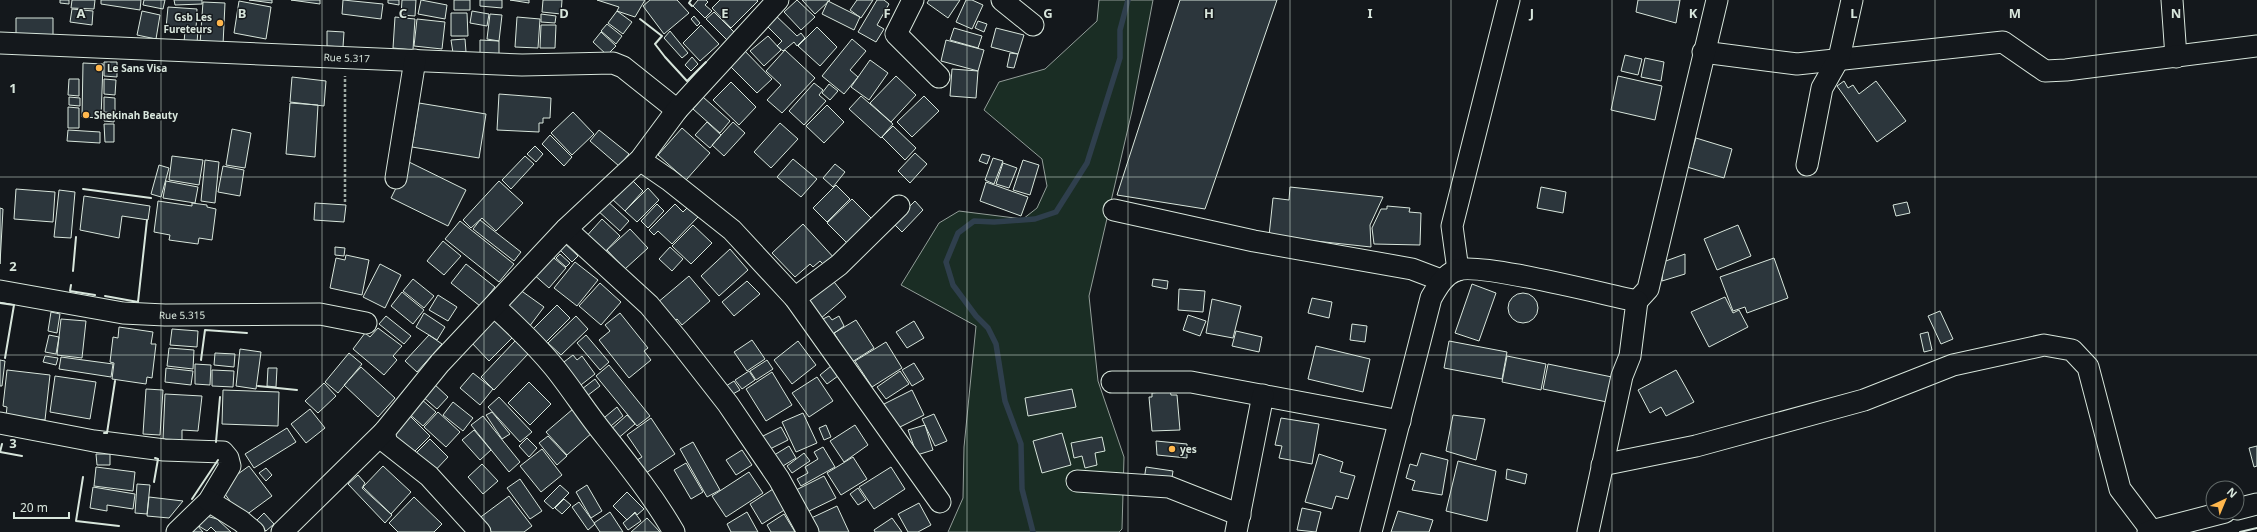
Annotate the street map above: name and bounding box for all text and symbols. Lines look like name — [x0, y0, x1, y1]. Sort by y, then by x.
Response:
text: A — [77, 4, 86, 22]
text: B — [238, 4, 246, 22]
text: C — [399, 4, 407, 22]
text: D — [559, 4, 569, 22]
text: E — [721, 4, 729, 22]
text: F — [883, 4, 891, 22]
text: G — [1043, 4, 1053, 22]
text: H — [1204, 4, 1214, 22]
text: I — [1367, 4, 1373, 22]
text: J — [1529, 4, 1534, 22]
text: K — [1689, 4, 1698, 22]
text: L — [1850, 4, 1858, 22]
text: M — [2009, 4, 2021, 22]
text: N — [2171, 4, 2181, 22]
place label: Gsb Les Fureteurs — [163, 10, 212, 36]
marker: Gsb Les Fureteurs — [215, 18, 225, 28]
street label: Rue 5.317 — [323, 50, 370, 66]
place label: Le Sans Visa — [107, 61, 167, 75]
marker: Le Sans Visa — [94, 63, 104, 73]
text: 1 — [9, 79, 17, 97]
place label: Shekinah Beauty — [94, 108, 178, 122]
marker: Shekinah Beauty — [81, 110, 91, 120]
text: 2 — [9, 257, 17, 275]
street label: Rue 5.315 — [159, 308, 205, 322]
text: 3 — [9, 434, 17, 452]
place label: yes — [1180, 442, 1197, 456]
marker: yes — [1167, 444, 1177, 454]
north arrow — [2205, 480, 2245, 520]
text: N — [2224, 484, 2241, 501]
scale bar — [14, 494, 69, 520]
text: 20 m — [20, 499, 48, 516]

